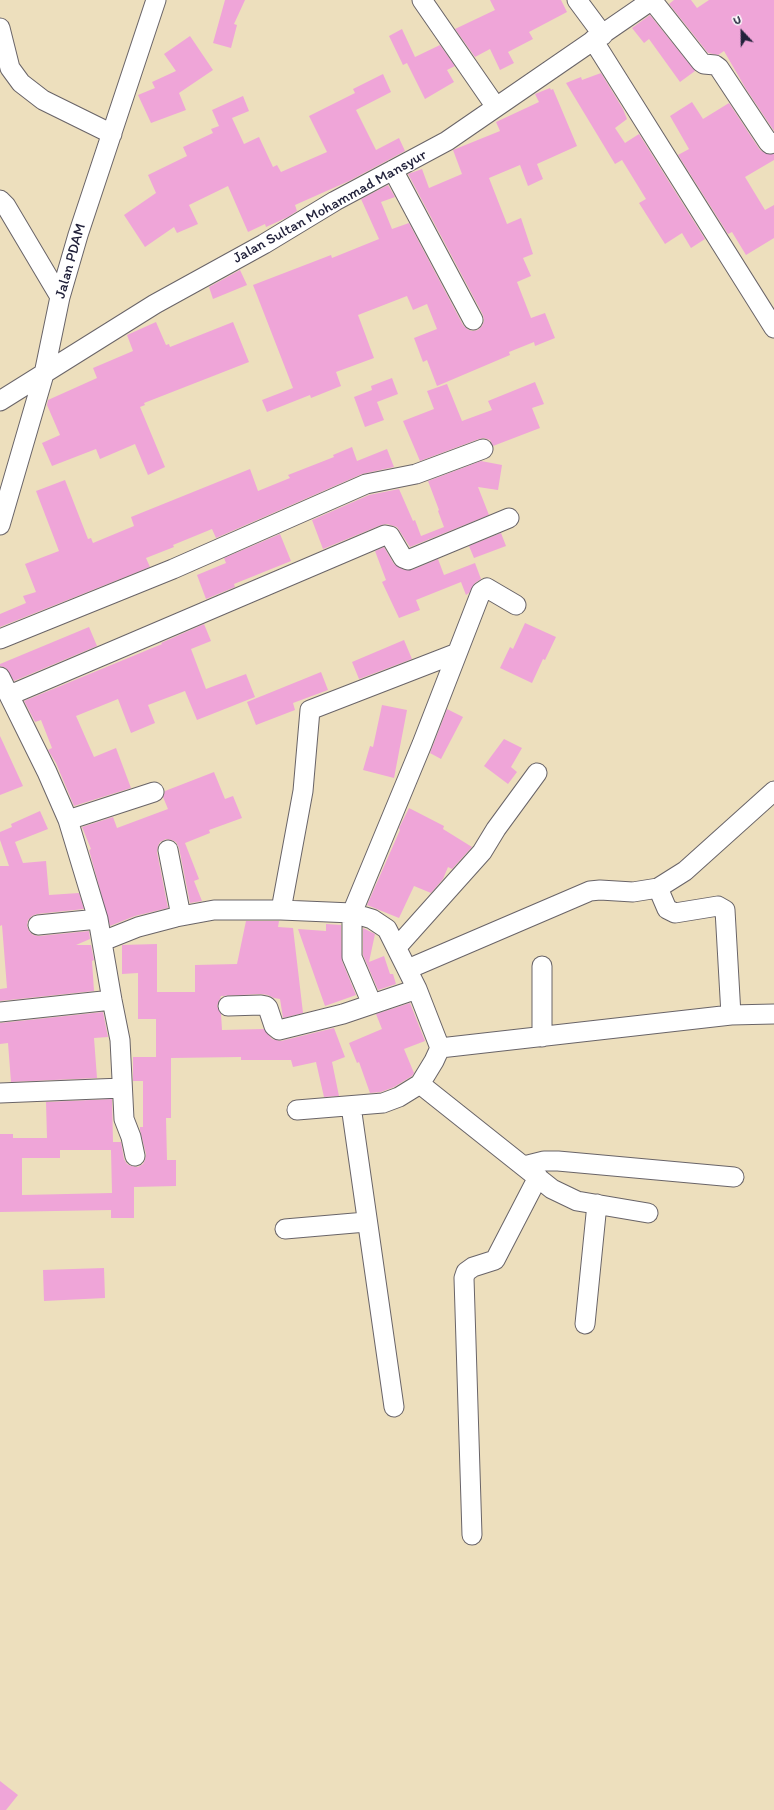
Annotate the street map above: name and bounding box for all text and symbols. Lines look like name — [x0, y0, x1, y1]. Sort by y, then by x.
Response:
north arrow — [722, 12, 762, 52]
text: U — [731, 13, 743, 28]
street label: Jalan Sultan Mohammad Mansyur — [230, 146, 430, 268]
street label: Jalan PDAM — [52, 221, 90, 301]

